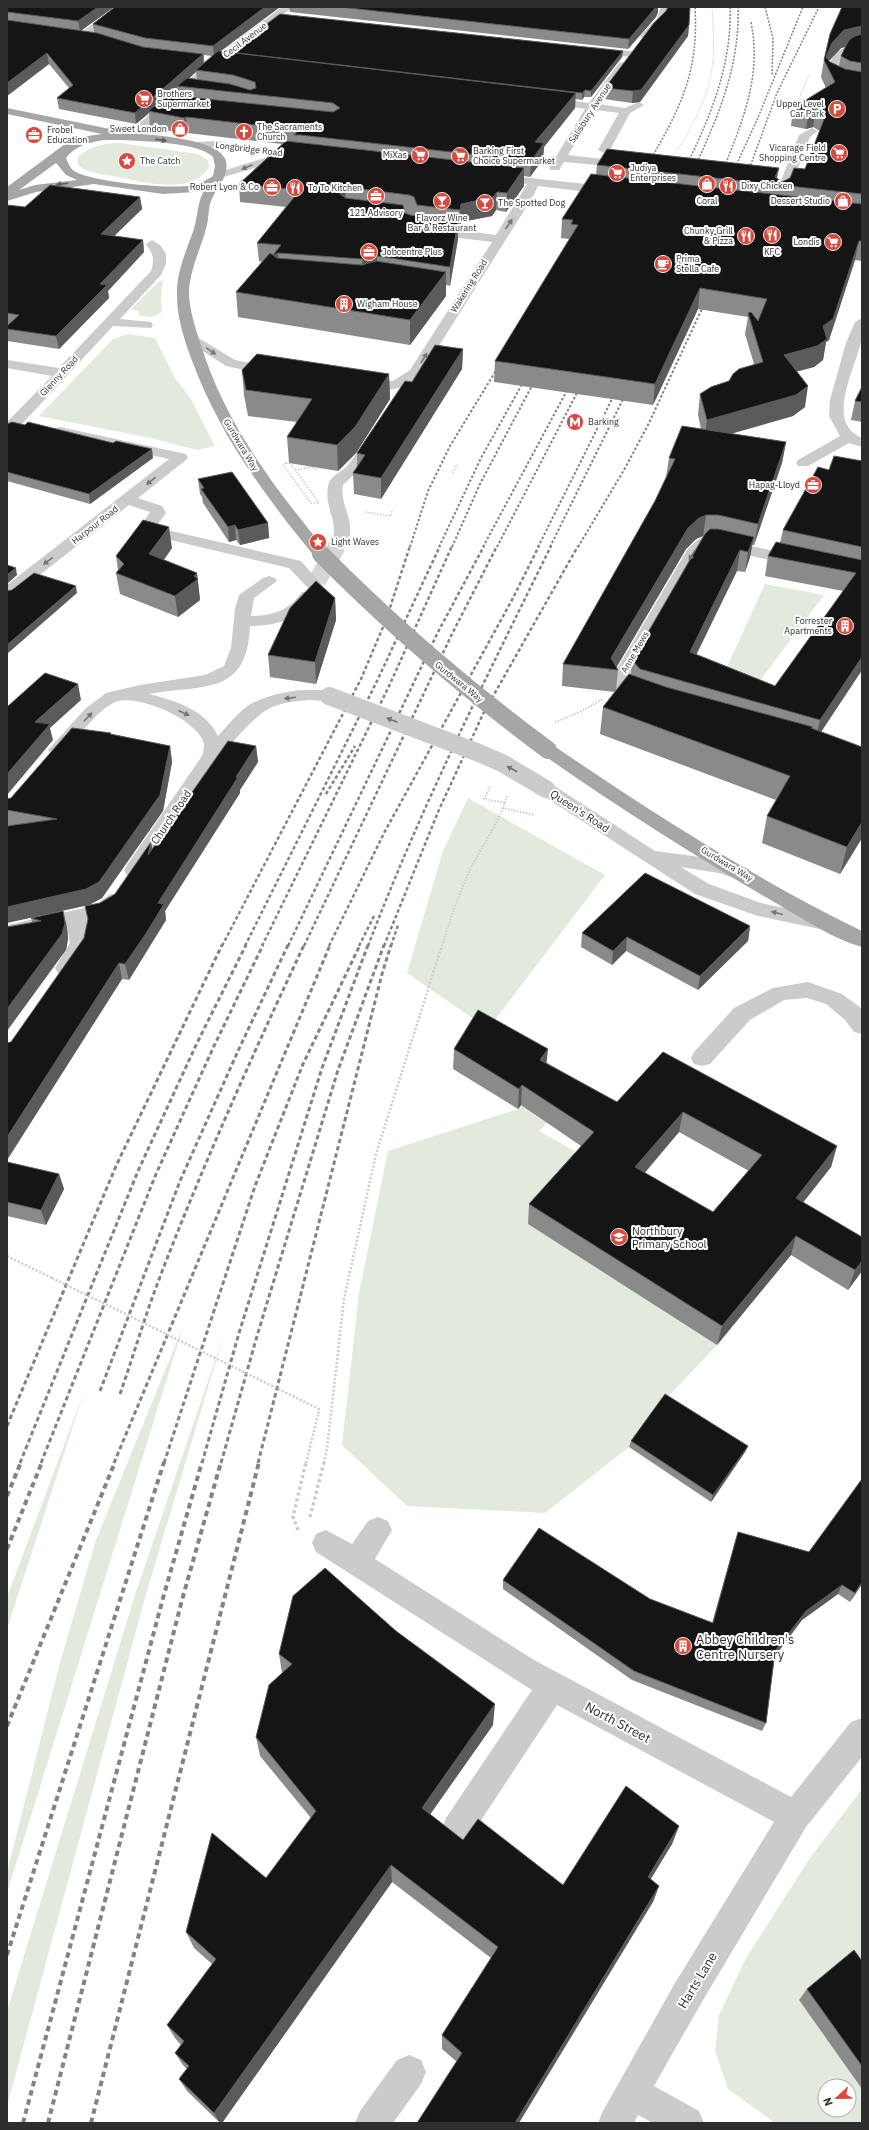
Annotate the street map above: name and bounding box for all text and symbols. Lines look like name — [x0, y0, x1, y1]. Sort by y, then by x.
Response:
street label: Cecil Avenue — [221, 20, 269, 60]
street label: Salisbury Avenue — [566, 81, 613, 145]
place label: Brothers Supermarket — [157, 88, 209, 109]
supermarket icon: Brothers Supermarket — [134, 89, 154, 109]
place label: Upper Level Car Park — [776, 98, 825, 119]
parking icon: Upper Level Car Park — [827, 99, 847, 119]
shop icon: Sweet London — [170, 119, 190, 139]
place label: The Sacraments Church — [257, 121, 322, 142]
church icon: The Sacraments Church — [234, 122, 254, 142]
place label: Sweet London — [110, 123, 167, 134]
place label: Frobel Education — [47, 124, 87, 145]
office icon: Frobel Education — [24, 125, 44, 145]
one-way arrow — [155, 137, 167, 143]
street label: Longbridge Road — [215, 139, 283, 158]
place label: Vicarage Field Shopping Centre — [759, 142, 826, 163]
supermarket icon: Vicarage Field Shopping Centre — [829, 143, 849, 163]
supermarket icon: MiXas — [410, 145, 430, 165]
place label: Barking First Choice Supermarket — [473, 145, 555, 166]
supermarket icon: Barking First Choice Supermarket — [450, 146, 470, 166]
place label: MiXas — [383, 149, 407, 160]
place icon: The Catch — [117, 151, 137, 171]
place label: The Catch — [140, 155, 180, 166]
place label: Judiya Enterprises — [630, 162, 676, 183]
supermarket icon: Judiya Enterprises — [607, 163, 627, 183]
one-way arrow — [241, 164, 253, 170]
shop icon: Coral — [697, 174, 717, 194]
restaurant icon: Dixy Chicken — [718, 176, 738, 196]
office icon: Robert Lyon & Co — [262, 177, 282, 197]
restaurant icon: To To Kitchen — [285, 178, 305, 198]
place label: Dixy Chicken — [741, 180, 793, 191]
one-way arrow — [56, 181, 68, 188]
place label: Robert Lyon & Co — [190, 181, 259, 192]
place label: To To Kitchen — [308, 182, 362, 193]
office icon: 121 Advisory — [366, 186, 386, 206]
bar icon: Flavorz Wine Bar & Restaurant — [432, 191, 452, 211]
shop icon: Dessert Studio — [833, 191, 853, 211]
bar icon: The Spotted Dog — [475, 193, 495, 213]
place label: Coral — [696, 195, 718, 206]
place label: Dessert Studio — [771, 195, 830, 206]
place label: The Spotted Dog — [498, 197, 565, 208]
place label: 121 Advisory — [349, 207, 403, 218]
place label: Flavorz Wine Bar & Restaurant — [408, 212, 476, 233]
one-way arrow — [505, 218, 512, 230]
place label: Chunky Grill & Pizza — [684, 225, 734, 246]
restaurant icon: KFC — [762, 225, 782, 245]
restaurant icon: Chunky Grill & Pizza — [736, 226, 756, 246]
supermarket icon: Londis — [823, 232, 843, 252]
place label: Londis — [794, 236, 820, 247]
office icon: Jobcentre Plus — [359, 242, 379, 262]
place label: Jobcentre Plus — [382, 246, 442, 257]
place label: KFC — [764, 246, 780, 257]
place label: Prima Stella Cafe — [676, 253, 719, 274]
cafe icon: Prima Stella Cafe — [653, 254, 673, 274]
street label: Wakering Road — [448, 257, 489, 314]
building icon: Wigham House — [334, 294, 354, 314]
place label: Wigham House — [357, 298, 418, 309]
one-way arrow — [206, 347, 216, 355]
street label: Glenny Road — [37, 353, 80, 398]
one-way arrow — [420, 353, 428, 363]
metro station icon: Barking — [565, 412, 585, 432]
place label: Barking — [588, 416, 619, 427]
street label: Gurdwara Way — [222, 417, 262, 473]
office icon: Hapag-Lloyd — [803, 475, 823, 495]
one-way arrow — [145, 477, 156, 486]
place label: Hapag-Lloyd — [749, 479, 800, 490]
street label: Harpour Road — [69, 503, 120, 546]
place icon: Light Waves — [308, 532, 328, 552]
place label: Light Waves — [331, 536, 379, 547]
one-way arrow — [688, 549, 695, 561]
one-way arrow — [43, 557, 54, 565]
place label: Forrester Apartments — [784, 615, 833, 636]
building icon: Forrester Apartments — [835, 616, 855, 636]
street label: Anne Mews — [618, 629, 651, 675]
street label: Gurdwara Way — [433, 659, 486, 705]
one-way arrow — [284, 695, 296, 701]
one-way arrow — [178, 710, 189, 716]
one-way arrow — [84, 712, 93, 722]
one-way arrow — [385, 717, 397, 723]
one-way arrow — [506, 765, 518, 772]
street label: Church Road — [148, 787, 194, 847]
street label: Queen's Road — [548, 787, 612, 835]
street label: Gurdwara Way — [699, 844, 756, 884]
one-way arrow — [771, 910, 783, 916]
place label: Northbury Primary School — [632, 1224, 707, 1251]
school or university icon: Northbury Primary School — [609, 1227, 629, 1247]
place label: Abbey Children's Centre Nursery — [696, 1631, 794, 1663]
building icon: Abbey Children's Centre Nursery — [673, 1636, 693, 1656]
street label: North Street — [582, 1698, 654, 1747]
street label: Harts Lane — [674, 1949, 721, 2012]
north arrow — [817, 2078, 857, 2118]
text: N — [820, 2095, 836, 2108]

